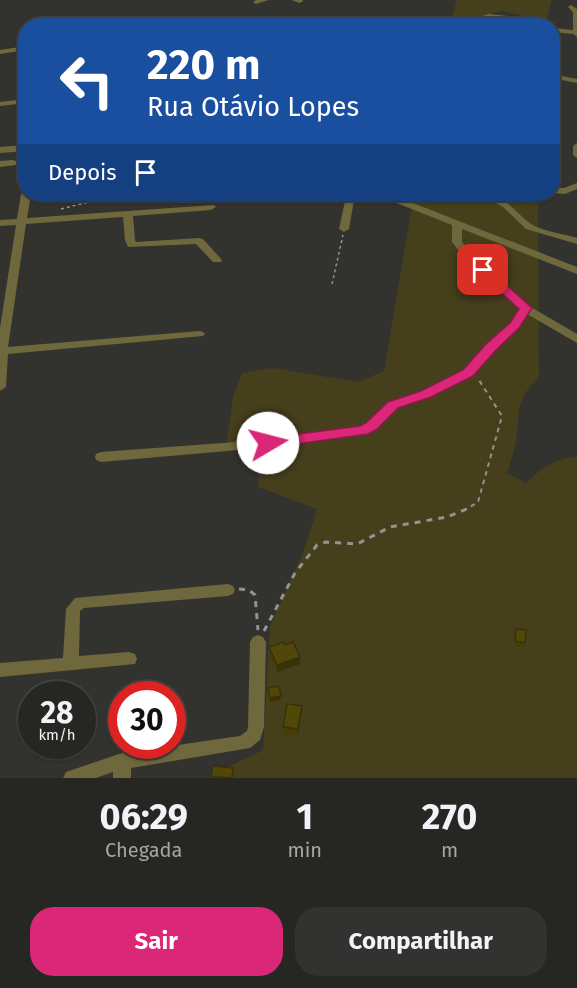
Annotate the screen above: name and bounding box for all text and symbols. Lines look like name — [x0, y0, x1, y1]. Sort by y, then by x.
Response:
text: 220 m — [147, 40, 260, 90]
icon: left — [48, 42, 126, 120]
text: Rua Otávio Lopes — [147, 91, 359, 123]
icon: arrive — [129, 156, 162, 189]
text: Depois — [48, 159, 117, 186]
pin — [457, 244, 508, 295]
icon: arrive — [466, 253, 499, 286]
position arrow — [236, 411, 300, 475]
speed limit sign: 30 — [108, 681, 186, 759]
text: 28 — [41, 695, 73, 731]
text: km/h — [38, 726, 76, 744]
text: 06:29 — [100, 795, 188, 839]
text: 1 — [296, 795, 313, 839]
text: 270 — [422, 795, 477, 839]
text: Chegada — [105, 838, 182, 862]
text: min — [288, 838, 322, 862]
text: m — [441, 838, 458, 862]
button: Sair — [30, 907, 283, 976]
button: Compartilhar — [295, 907, 547, 976]

